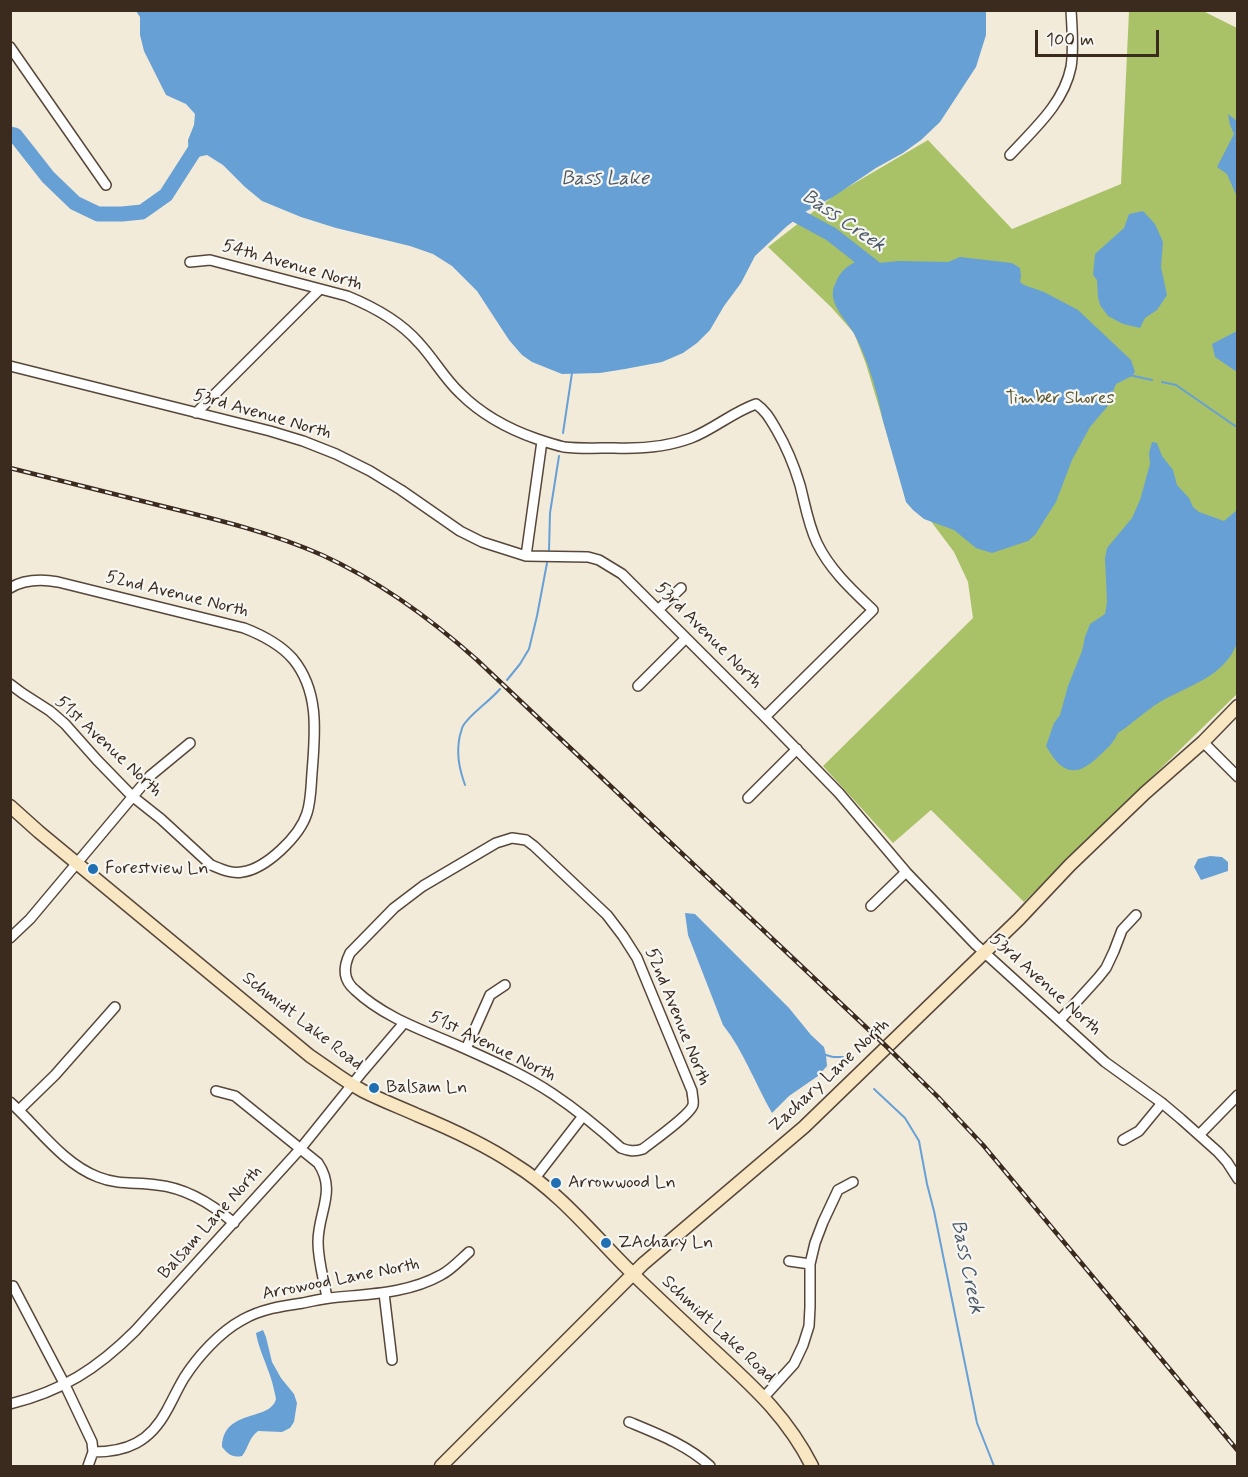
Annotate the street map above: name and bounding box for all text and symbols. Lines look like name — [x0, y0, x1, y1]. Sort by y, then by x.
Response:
scale bar — [1038, 18, 1162, 56]
text: 100 m — [1046, 28, 1094, 52]
water label: Bass Lake — [561, 168, 649, 192]
water label: Bass Creek — [797, 185, 889, 259]
street label: 54th Avenue North — [219, 236, 365, 296]
street label: 53rd Avenue North — [190, 385, 334, 445]
park label: Timber Shores — [1005, 388, 1115, 410]
street label: 52nd Avenue North — [103, 567, 251, 623]
street label: 53rd Avenue North — [650, 578, 766, 694]
street label: 51st Avenue North — [50, 692, 166, 802]
place label: Forestview Ln — [105, 858, 209, 880]
marker: Forestview Ln — [86, 862, 100, 876]
street label: 53rd Avenue North — [985, 929, 1105, 1041]
street label: 52nd Avenue North — [640, 945, 714, 1089]
street label: Schmidt Lake Road — [237, 968, 367, 1076]
street label: 51st Avenue North — [425, 1007, 559, 1087]
street label: Zachary Lane North — [765, 1015, 895, 1137]
place label: Balsam Ln — [386, 1077, 467, 1099]
marker: Balsam Ln — [367, 1081, 381, 1095]
street label: Balsam Lane North — [154, 1162, 268, 1284]
place label: Arrowwood Ln — [568, 1172, 676, 1194]
marker: Arrowwood Ln — [549, 1176, 563, 1190]
water label: Bass Creek — [944, 1218, 988, 1316]
place label: ZAchary Ln — [618, 1232, 713, 1254]
marker: ZAchary Ln — [599, 1236, 613, 1250]
street label: Arrowood Lane North — [260, 1254, 422, 1306]
street label: Schmidt Lake Road — [657, 1272, 779, 1388]

